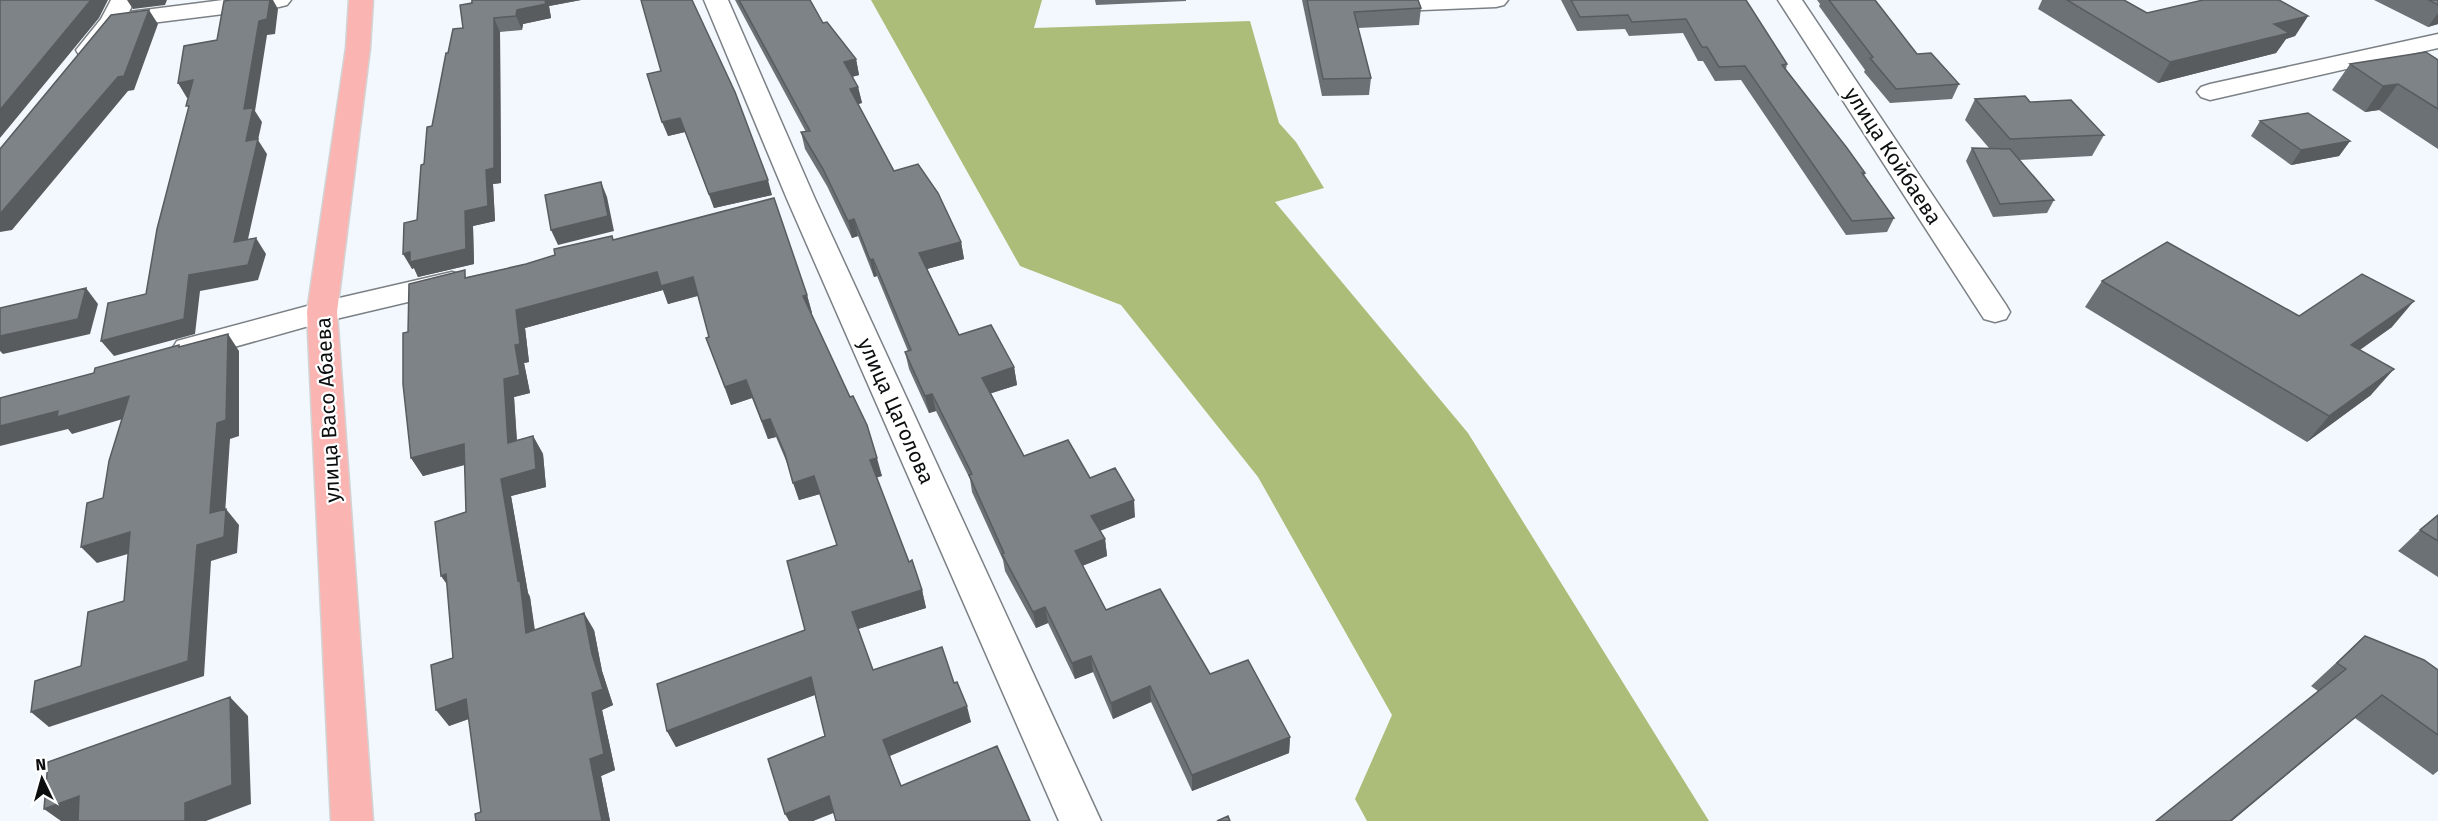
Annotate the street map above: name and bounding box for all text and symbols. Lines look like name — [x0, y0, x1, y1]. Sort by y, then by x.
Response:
street label: улица Койбаева — [1839, 82, 1947, 230]
street label: улица Васо Абаева — [310, 317, 346, 503]
street label: улица Цаголова — [852, 334, 940, 488]
north arrow — [12, 749, 72, 809]
text: N — [35, 755, 47, 774]

